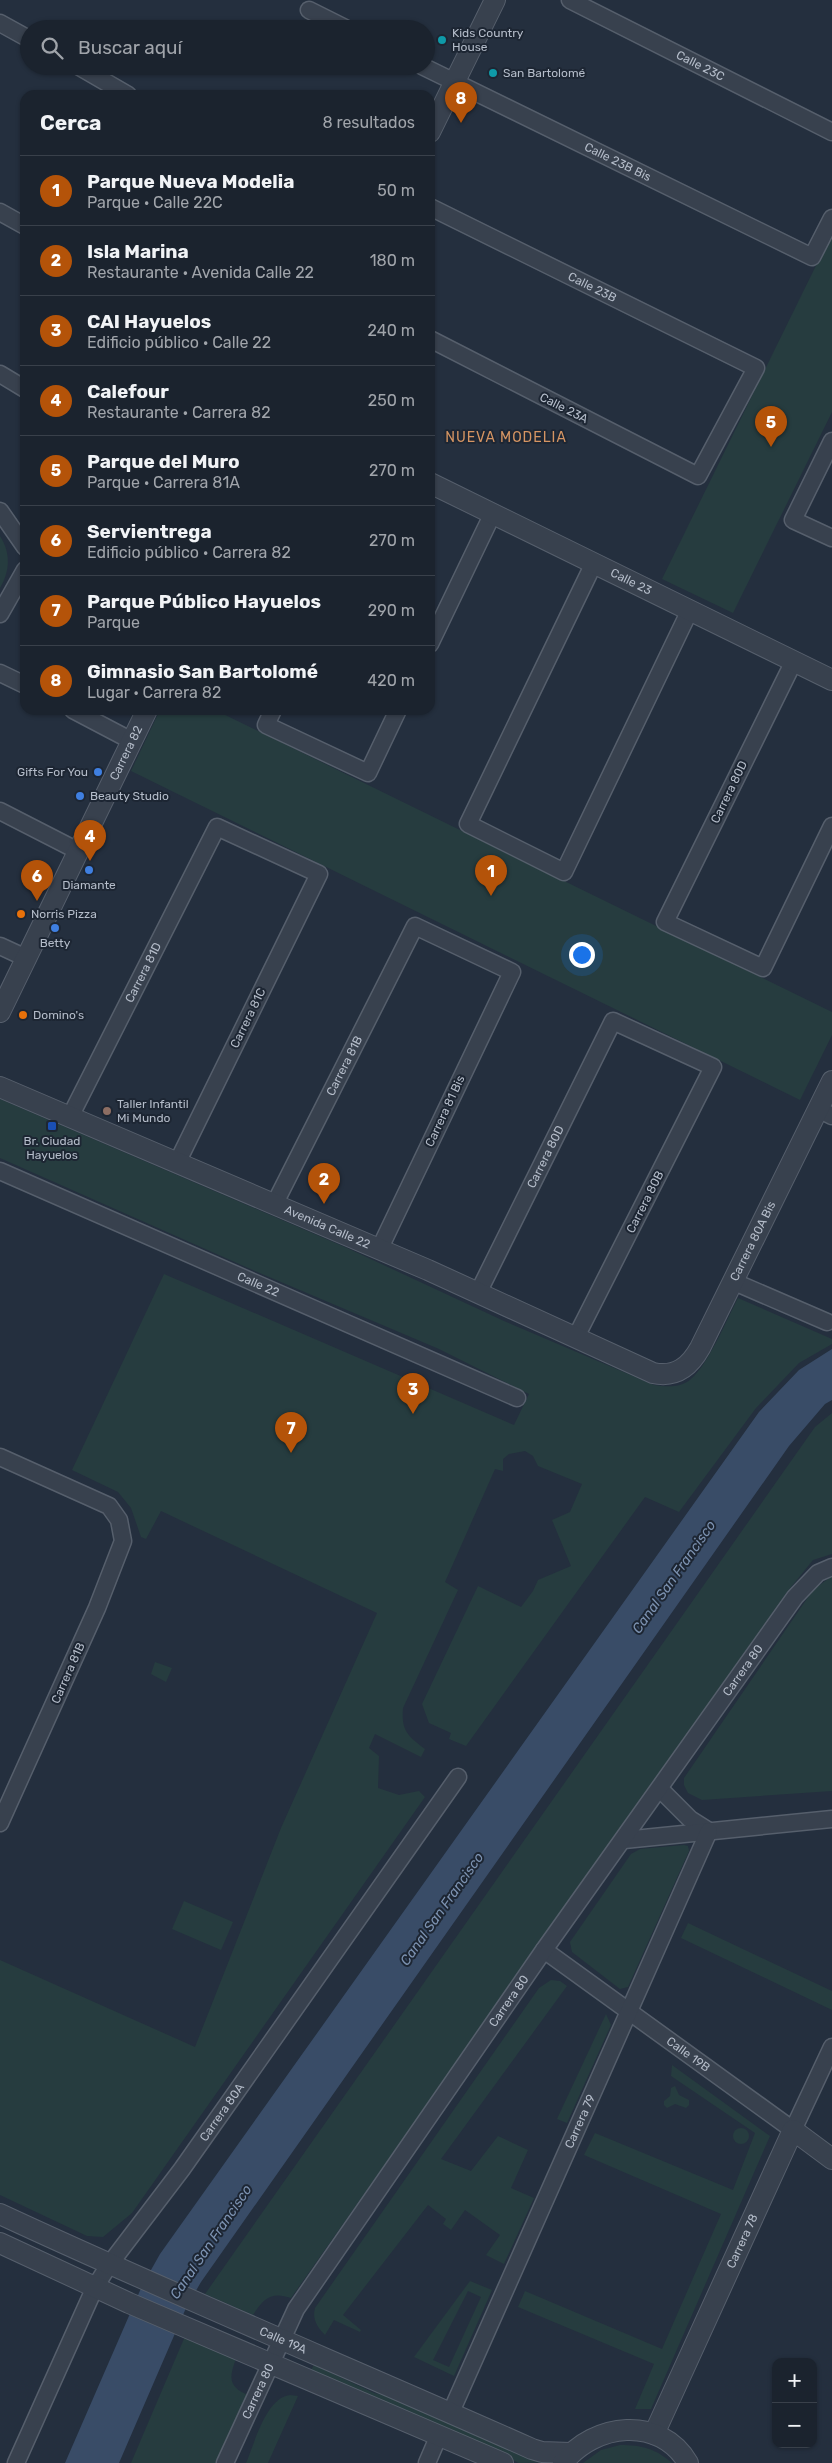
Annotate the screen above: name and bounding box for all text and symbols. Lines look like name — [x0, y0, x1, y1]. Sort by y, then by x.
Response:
search box — [20, 20, 435, 75]
place label: Kids Country House — [452, 26, 524, 54]
icon: search — [38, 34, 66, 62]
marker: Kids Country House — [436, 34, 448, 46]
text: Buscar aquí — [78, 36, 182, 59]
street label: Calle 23C — [674, 48, 727, 84]
place label: San Bartolomé — [503, 66, 586, 80]
marker: San Bartolomé — [487, 67, 499, 79]
pin: 8 — [445, 82, 477, 123]
text: Cerca — [40, 110, 101, 135]
text: 8 resultados — [322, 113, 415, 132]
street label: Calle 23B Bis — [582, 140, 653, 184]
text: Parque Nueva Modelia — [87, 170, 294, 193]
text: 1 — [52, 181, 60, 200]
text: 50 m — [377, 181, 415, 200]
text: Parque · Calle 22C — [87, 193, 223, 212]
text: Isla Marina — [87, 240, 189, 263]
text: 2 — [51, 251, 61, 270]
text: 180 m — [370, 251, 415, 270]
text: Restaurante · Avenida Calle 22 — [87, 263, 314, 282]
street label: Calle 23B — [566, 269, 619, 305]
text: CAI Hayuelos — [87, 310, 211, 333]
text: 3 — [51, 321, 61, 340]
text: 240 m — [368, 321, 415, 340]
text: Edificio público · Calle 22 — [87, 333, 271, 352]
text: Calefour — [87, 380, 169, 403]
street label: Calle 23A — [537, 390, 591, 426]
text: 4 — [51, 391, 61, 410]
text: 250 m — [368, 391, 415, 410]
text: Restaurante · Carrera 82 — [87, 403, 271, 422]
pin: 5 — [755, 406, 787, 447]
district label: NUEVA MODELIA — [445, 429, 567, 446]
text: Parque del Muro — [87, 450, 240, 473]
text: 5 — [51, 461, 61, 480]
text: 270 m — [369, 461, 415, 480]
text: Parque · Carrera 81A — [87, 473, 240, 492]
text: Servientrega — [87, 520, 212, 543]
text: 6 — [51, 531, 61, 550]
text: 270 m — [369, 531, 415, 550]
text: Edificio público · Carrera 82 — [87, 543, 291, 562]
street label: Calle 23 — [608, 566, 654, 598]
text: Parque Público Hayuelos — [87, 590, 321, 613]
text: 7 — [51, 601, 61, 620]
text: 290 m — [368, 601, 415, 620]
text: Parque — [87, 613, 140, 632]
text: Gimnasio San Bartolomé — [87, 660, 318, 683]
text: 8 — [51, 671, 61, 690]
text: 420 m — [367, 671, 415, 690]
text: Lugar · Carrera 82 — [87, 683, 221, 702]
street label: Carrera 82 — [107, 723, 145, 783]
street label: Carrera 80D — [708, 758, 750, 826]
place label: Gifts For You — [17, 765, 88, 779]
marker: Gifts For You — [92, 766, 104, 778]
place label: Beauty Studio — [90, 789, 169, 803]
marker: Beauty Studio — [74, 790, 86, 802]
pin: 4 — [74, 820, 106, 861]
pin: 1 — [475, 855, 507, 896]
pin: 6 — [21, 860, 53, 901]
marker: Diamante — [83, 864, 95, 876]
place label: Diamante — [62, 878, 116, 892]
place label: Norris Pizza — [31, 907, 97, 921]
marker: Norris Pizza — [15, 908, 27, 920]
marker: Betty — [49, 922, 61, 934]
place label: Betty — [40, 936, 71, 950]
street label: Carrera 81D — [122, 940, 164, 1005]
your location — [569, 942, 595, 968]
street label: Carrera 81C — [227, 986, 269, 1050]
place label: Domino's — [33, 1008, 84, 1022]
marker: Domino's — [17, 1009, 29, 1021]
street label: Carrera 81B — [323, 1034, 365, 1098]
street label: Carrera 81 Bis — [422, 1073, 468, 1149]
place label: Taller Infantil Mi Mundo — [117, 1097, 189, 1125]
marker: Taller Infantil Mi Mundo — [101, 1105, 113, 1117]
marker: Br. Ciudad Hayuelos — [46, 1120, 58, 1132]
street label: Carrera 80D — [524, 1123, 567, 1190]
place label: Br. Ciudad Hayuelos — [24, 1134, 80, 1162]
pin: 2 — [308, 1163, 340, 1204]
street label: Carrera 80B — [623, 1169, 667, 1235]
street label: Carrera 80A Bis — [727, 1199, 779, 1283]
street label: Avenida Calle 22 — [282, 1202, 372, 1251]
street label: Calle 22 — [235, 1269, 281, 1300]
pin: 3 — [397, 1373, 429, 1414]
pin: 7 — [275, 1412, 307, 1453]
water label: Canal San Francisco — [629, 1517, 719, 1637]
street label: Carrera 81B — [48, 1640, 88, 1706]
street label: Carrera 80 — [720, 1642, 766, 1699]
water label: Canal San Francisco — [397, 1849, 487, 1969]
street label: Carrera 80 — [486, 1972, 532, 2029]
street label: Calle 19B — [664, 2034, 713, 2075]
street label: Carrera 80A — [197, 2081, 247, 2144]
street label: Carrera 79 — [562, 2092, 598, 2151]
water label: Canal San Francisco — [166, 2182, 256, 2302]
street label: Carrera 78 — [724, 2212, 761, 2271]
street label: Calle 19A — [257, 2324, 309, 2357]
map controls — [772, 2358, 817, 2448]
button: + — [772, 2358, 817, 2403]
street label: Carrera 80 — [239, 2361, 277, 2421]
button: − — [772, 2403, 817, 2448]

